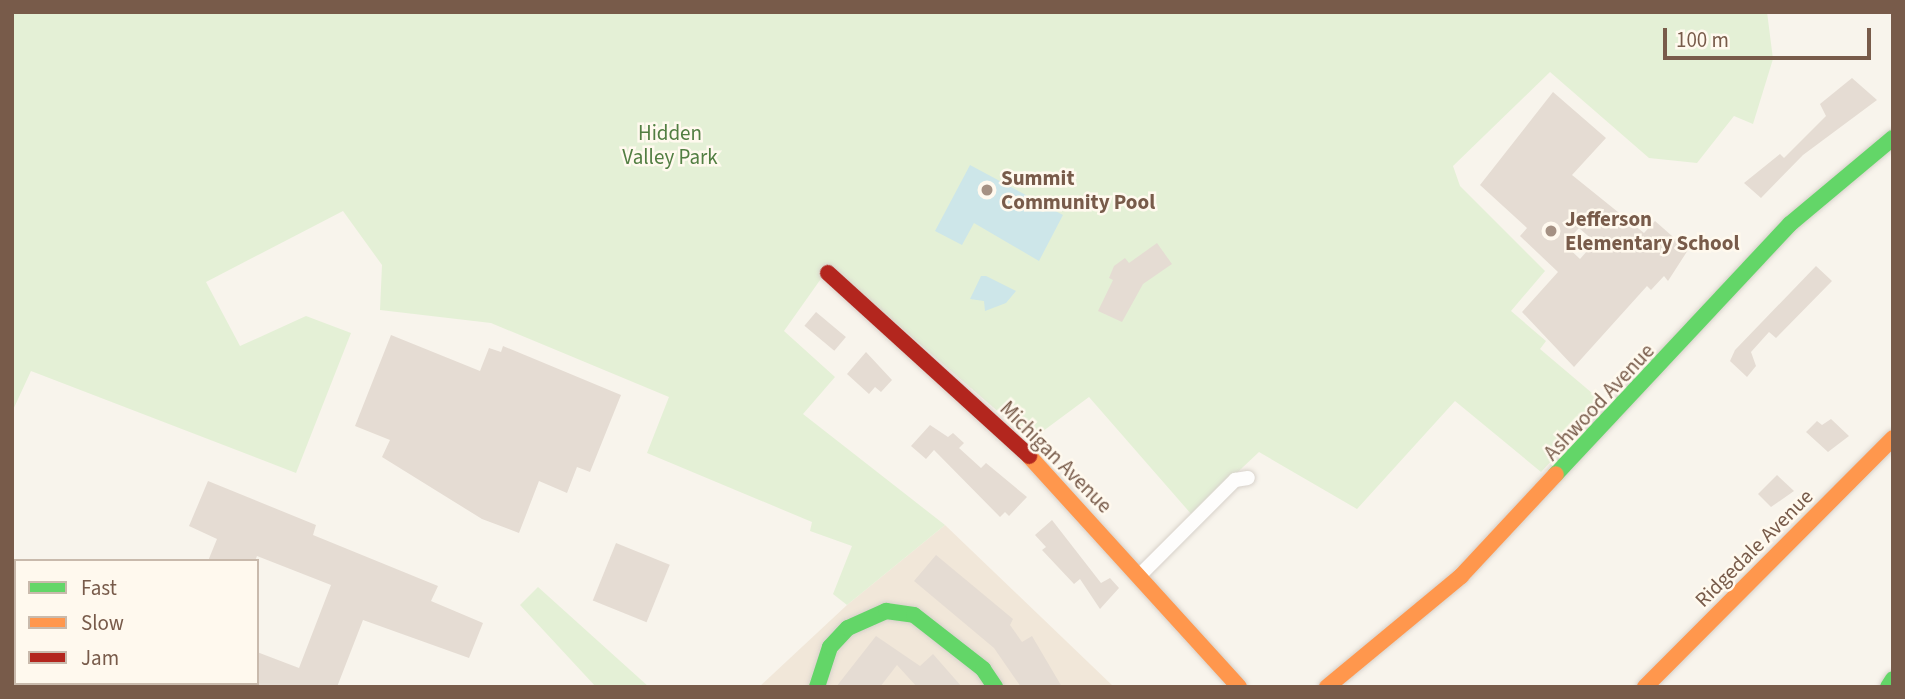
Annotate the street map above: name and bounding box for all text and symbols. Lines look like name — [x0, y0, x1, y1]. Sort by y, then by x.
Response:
scale bar — [1667, 14, 1875, 58]
text: 100 m — [1676, 25, 1729, 55]
park label: Hidden Valley Park — [622, 120, 718, 170]
place label: Summit Community Pool — [1001, 165, 1155, 215]
marker: Summit Community Pool — [979, 182, 995, 198]
place label: Jefferson Elementary School — [1565, 206, 1739, 256]
marker: Jefferson Elementary School — [1543, 223, 1559, 239]
street label: Ashwood Avenue — [1538, 338, 1660, 466]
street label: Michigan Avenue — [995, 396, 1117, 518]
street label: Ridgedale Avenue — [1690, 484, 1818, 612]
legend — [14, 559, 259, 685]
text: Fast — [81, 573, 117, 603]
text: Slow — [81, 608, 124, 638]
text: Jam — [81, 643, 119, 673]

